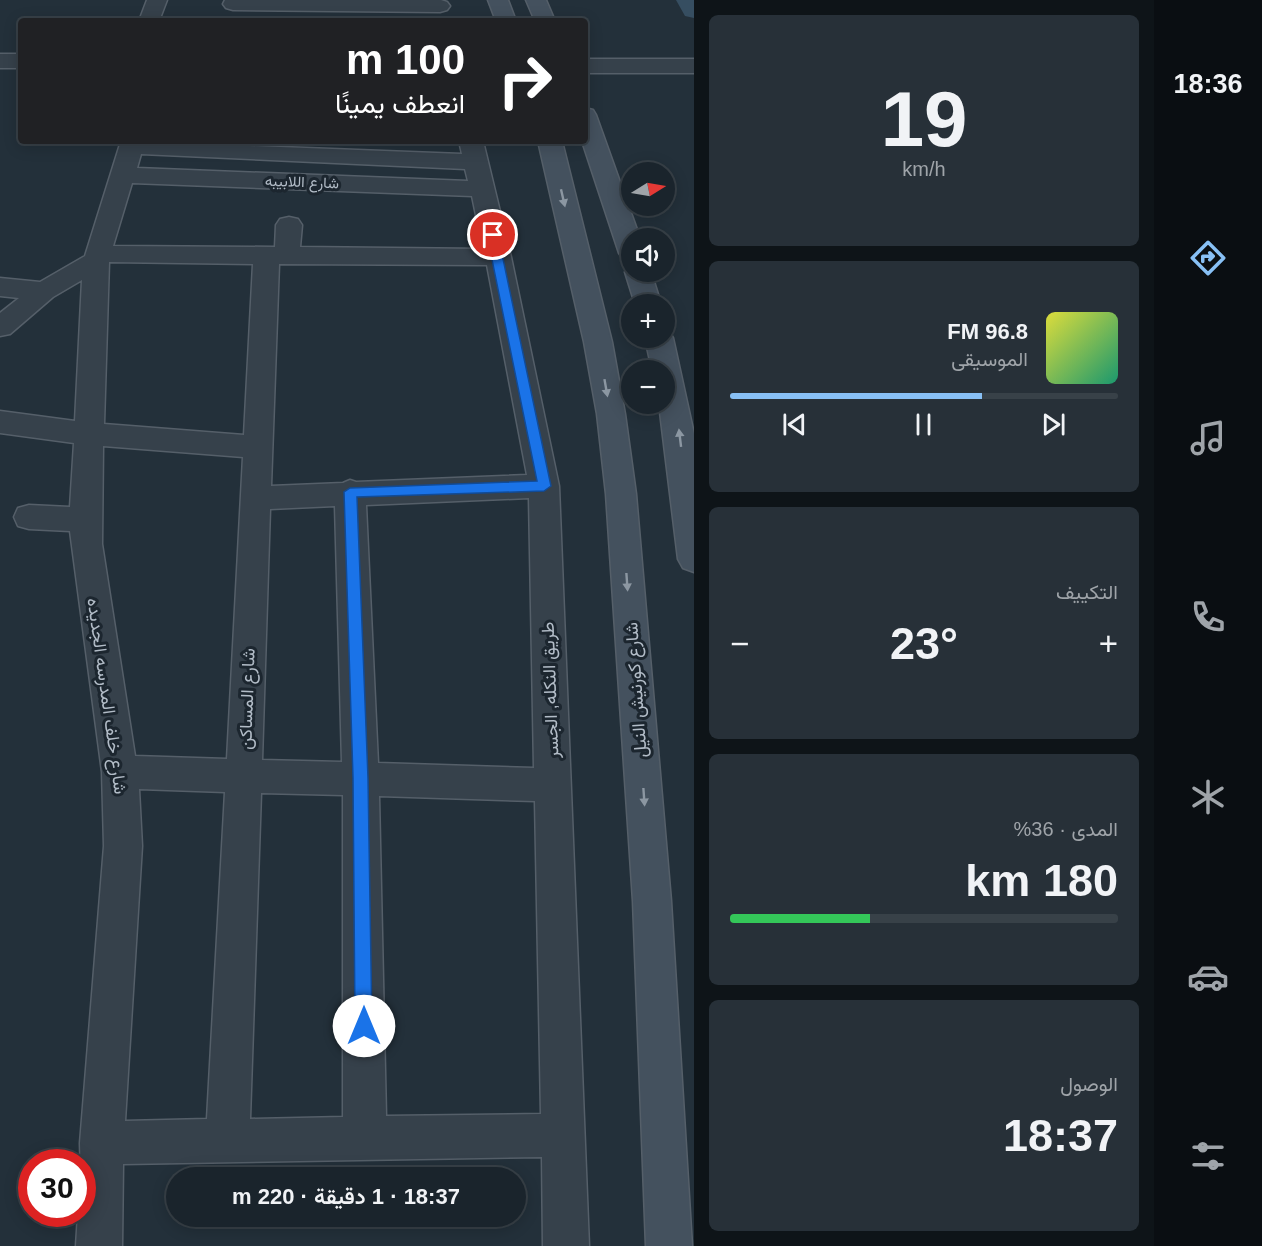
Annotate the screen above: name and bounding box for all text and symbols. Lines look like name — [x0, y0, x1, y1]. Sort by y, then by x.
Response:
text: 100 m — [346, 36, 465, 83]
icon: right — [486, 42, 564, 120]
text: 18:36 — [1173, 69, 1243, 99]
text: 19 — [881, 75, 967, 163]
text: انعطف يمينًا — [335, 89, 465, 119]
text: km/h — [902, 158, 946, 180]
north arrow — [621, 162, 675, 216]
map controls — [621, 162, 675, 414]
street label: شارع اللابيبه — [265, 172, 339, 194]
one-way arrow — [558, 189, 568, 207]
pin — [467, 209, 518, 260]
icon: arrive — [476, 218, 509, 251]
button: sound — [621, 228, 675, 282]
icon: directions — [1187, 237, 1229, 279]
button: + — [621, 294, 675, 348]
text: 96.8 FM — [947, 319, 1028, 344]
text: الموسيقى — [951, 348, 1028, 370]
button: − — [621, 360, 675, 414]
one-way arrow — [602, 379, 611, 398]
icon: previous — [778, 408, 811, 441]
icon: pause — [907, 408, 940, 441]
icon: next — [1037, 408, 1070, 441]
icon: music — [1187, 417, 1229, 459]
one-way arrow — [675, 428, 685, 447]
one-way arrow — [623, 572, 632, 591]
text: التكييف — [1056, 581, 1118, 603]
icon: phone — [1187, 596, 1229, 638]
street label: شارع خلف المدرسه الجديده — [81, 597, 131, 796]
text: 23° — [890, 618, 958, 669]
street label: طريق النكله, الجسر — [538, 621, 563, 760]
street label: شارع كورنيش النيل — [621, 621, 653, 758]
text: − — [730, 625, 749, 662]
text: + — [1099, 625, 1118, 662]
street label: شارع المساكن — [235, 648, 261, 750]
icon: climate — [1187, 776, 1229, 818]
one-way arrow — [639, 788, 649, 807]
text: المدى · 36% — [1014, 818, 1118, 840]
text: 180 km — [965, 855, 1118, 906]
icon: car — [1187, 956, 1229, 998]
position arrow — [332, 994, 396, 1058]
text: الوصول — [1060, 1073, 1118, 1095]
text: 18:37 — [1003, 1110, 1118, 1161]
icon: filters — [1187, 1135, 1229, 1177]
speed limit sign: 30 — [18, 1149, 96, 1227]
text: 18:37 · 1 دقيقة · 220 m — [232, 1184, 460, 1209]

